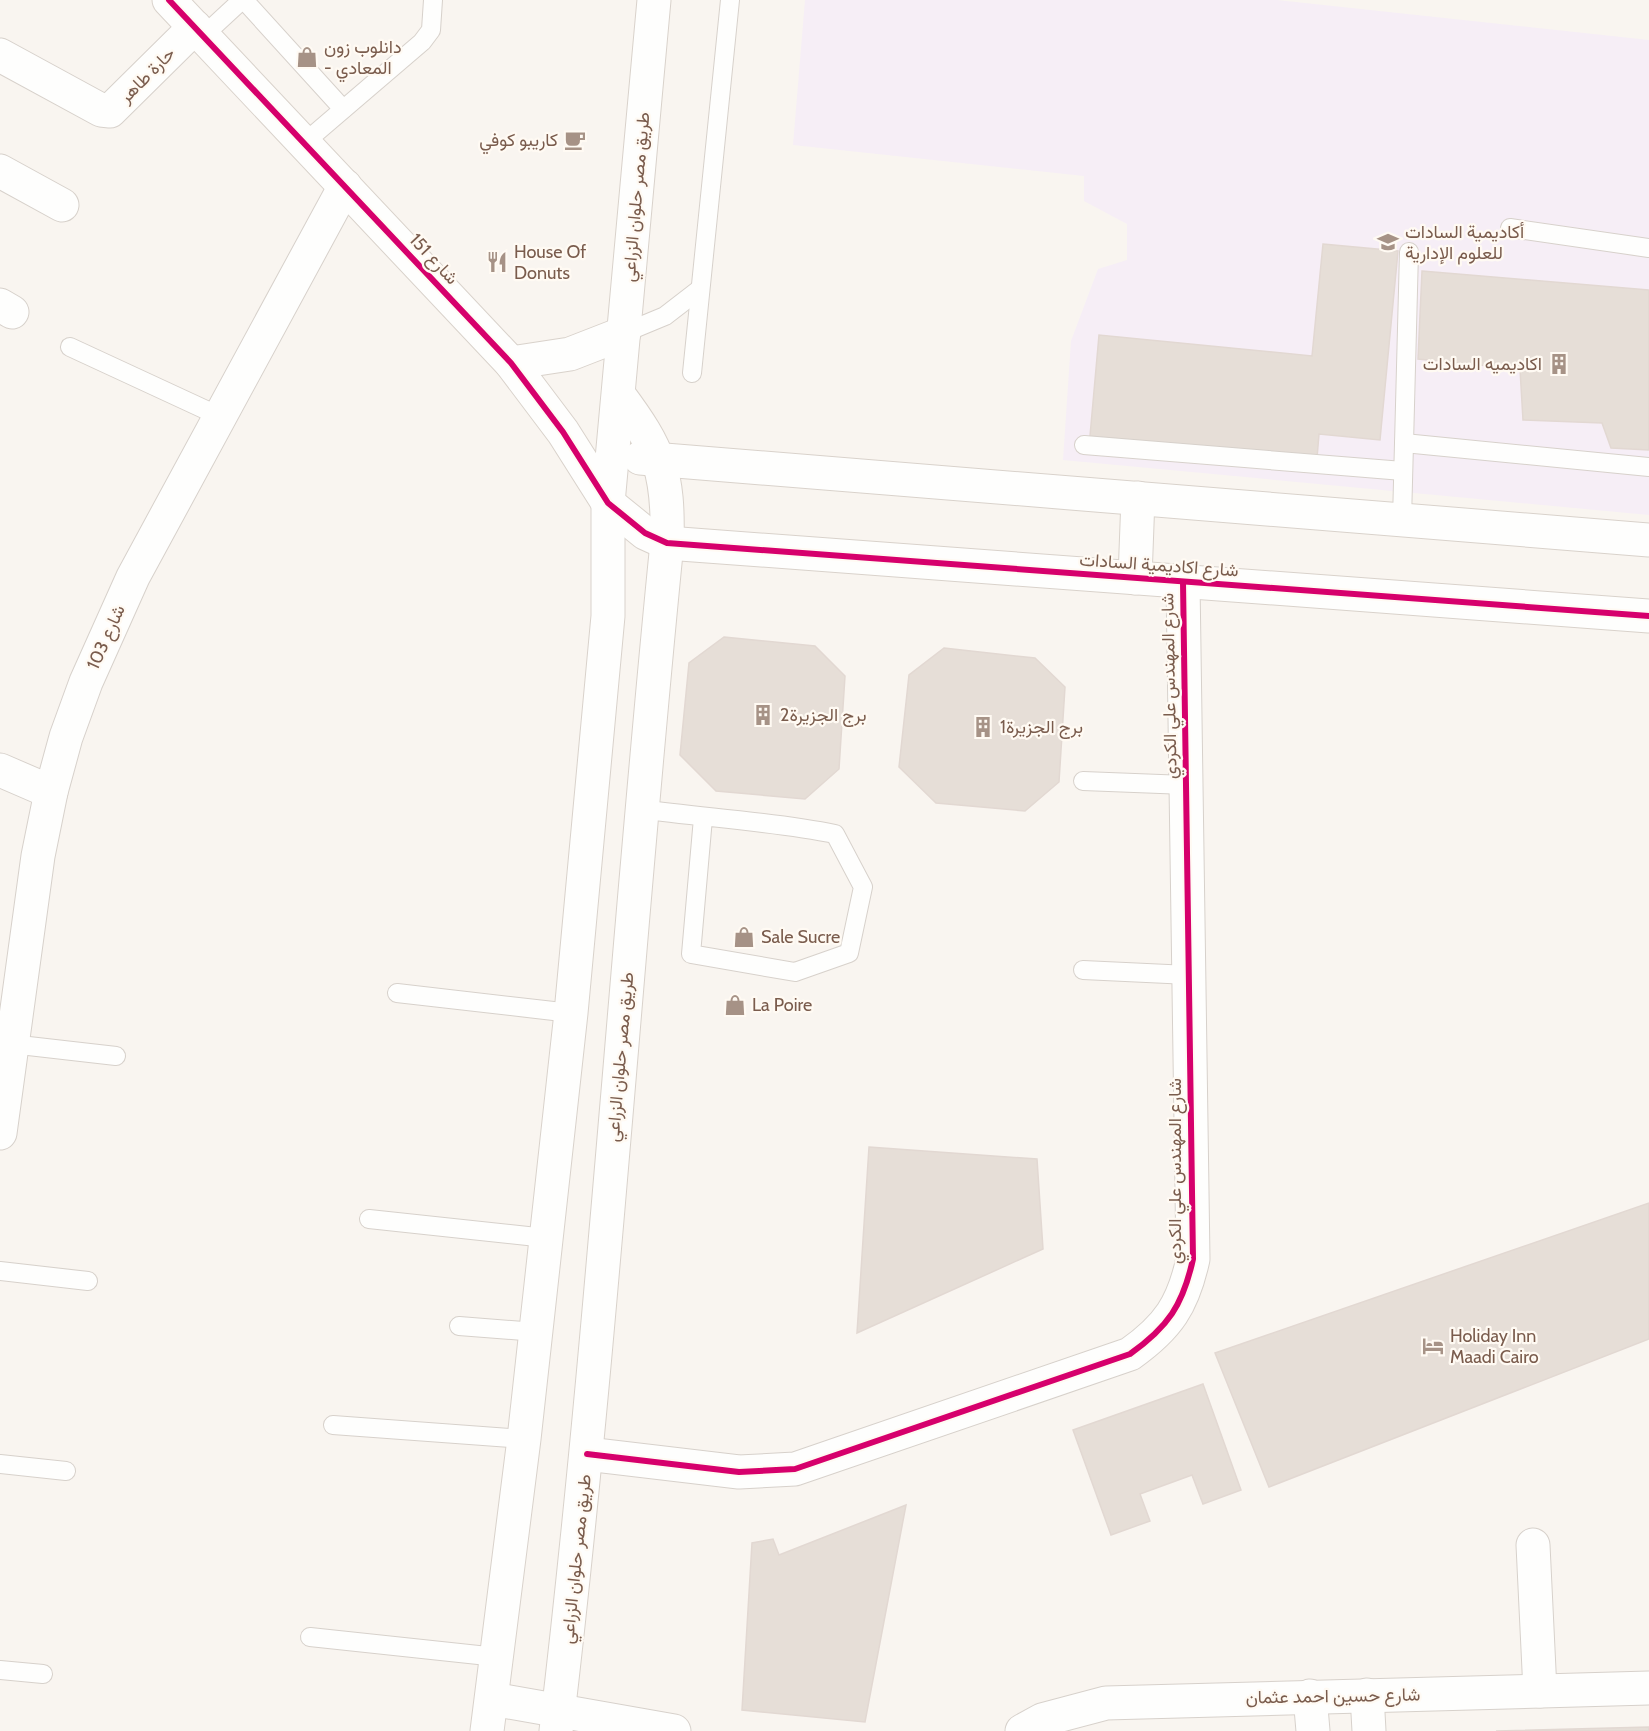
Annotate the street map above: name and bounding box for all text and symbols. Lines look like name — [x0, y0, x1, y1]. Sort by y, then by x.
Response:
place label: دانلوب زون - المعادي — [324, 36, 402, 83]
street label: حارة طاهر — [114, 43, 179, 108]
shop icon: دانلوب زون - المعادي — [295, 45, 319, 69]
street label: طريق مصر حلوان الزراعي — [618, 111, 658, 283]
cafe icon: كاريبو كوفي — [563, 128, 587, 152]
place label: كاريبو كوفي — [479, 129, 558, 155]
place label: أكاديمية السادات للعلوم الإدارية — [1405, 221, 1524, 265]
street label: شارع 151 — [404, 229, 463, 290]
school or university icon: أكاديمية السادات للعلوم الإدارية — [1376, 230, 1400, 254]
place label: House Of Donuts — [514, 241, 586, 284]
restaurant icon: House Of Donuts — [485, 250, 509, 274]
building icon: اكاديميه السادات — [1547, 352, 1571, 376]
place label: اكاديميه السادات — [1423, 353, 1542, 375]
street label: شارع اكاديمية السادات — [1079, 548, 1239, 583]
street label: شارع المهندس علي الكردي — [1156, 593, 1186, 779]
street label: شارع 103 — [82, 601, 131, 673]
building icon: برج الجزيرة2 — [751, 703, 775, 727]
place label: برج الجزيرة2 — [780, 704, 867, 727]
building icon: برج الجزيرة1 — [971, 715, 995, 739]
place label: برج الجزيرة1 — [1000, 716, 1083, 739]
shop icon: Sale Sucre — [732, 925, 756, 949]
place label: Sale Sucre — [761, 926, 840, 948]
street label: طريق مصر حلوان الزراعي — [602, 971, 642, 1143]
shop icon: La Poire — [723, 993, 747, 1017]
place label: La Poire — [752, 994, 812, 1016]
street label: شارع المهندس علي الكردي — [1164, 1078, 1190, 1264]
place label: Holiday Inn Maadi Cairo — [1450, 1325, 1539, 1368]
hotel icon: Holiday Inn Maadi Cairo — [1421, 1334, 1445, 1358]
street label: طريق مصر حلوان الزراعي — [556, 1473, 600, 1645]
street label: شارع حسين احمد عثمان — [1245, 1683, 1421, 1710]

